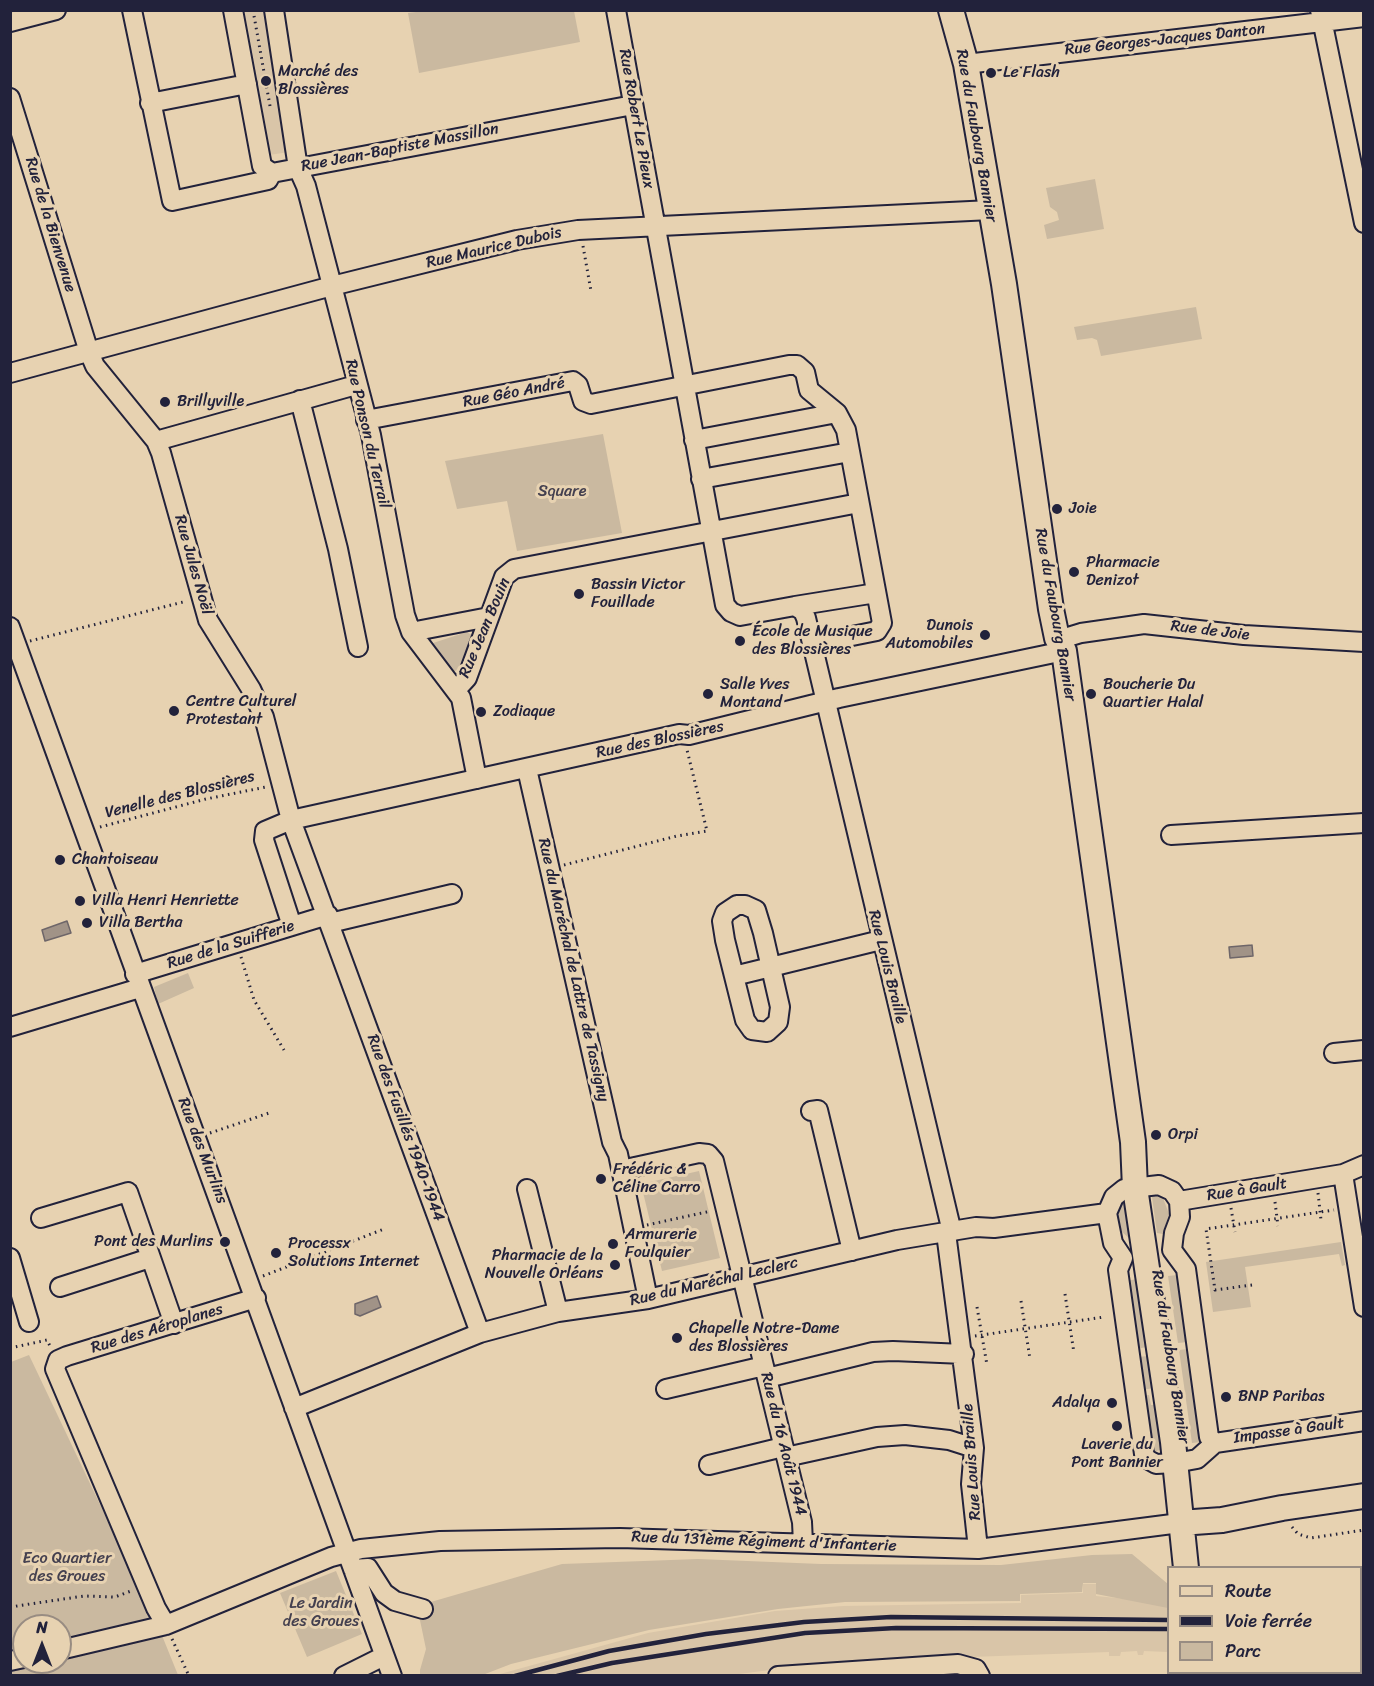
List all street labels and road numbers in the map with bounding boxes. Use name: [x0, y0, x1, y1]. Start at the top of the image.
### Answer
street label: Rue Georges-Jacques Danton: [1064, 20, 1266, 60]
street label: Rue Robert Le Pieux: [614, 48, 658, 190]
street label: Rue du Faubourg Bannier: [951, 48, 1001, 224]
street label: Rue Jean-Baptiste Massillon: [300, 119, 500, 177]
street label: Rue de la Bienvenue: [20, 155, 80, 295]
street label: Rue Maurice Dubois: [424, 223, 564, 273]
street label: Rue Ponson du Terrail: [340, 358, 394, 510]
street label: Rue Géo André: [461, 374, 567, 412]
street label: Rue Jules Noël: [170, 513, 216, 617]
street label: Rue du Faubourg Bannier: [1030, 527, 1080, 703]
street label: Rue Jean Bouin: [455, 575, 515, 681]
street label: Rue de Joie: [1170, 617, 1250, 645]
street label: Rue des Blossières: [595, 717, 725, 763]
street label: Venelle des Blossières: [103, 767, 257, 823]
street label: Rue du Maréchal de Lattre de Tassigny: [533, 836, 613, 1104]
street label: Rue Louis Braille: [864, 908, 910, 1026]
street label: Rue de la Suifferie: [165, 916, 297, 974]
street label: Rue des Fusillés 1940-1944: [362, 1032, 448, 1224]
street label: Rue des Murlins: [173, 1095, 231, 1207]
street label: Rue à Gault: [1206, 1174, 1288, 1206]
street label: Rue du Maréchal Leclerc: [628, 1253, 800, 1311]
street label: Rue du Faubourg Bannier: [1147, 1269, 1193, 1445]
street label: Rue des Aéroplanes: [89, 1300, 225, 1358]
street label: Rue du 16 Août 1944: [756, 1370, 810, 1518]
street label: Rue Louis Braille: [958, 1403, 986, 1521]
street label: Impasse à Gault: [1232, 1414, 1346, 1448]
street label: Rue du 131ème Régiment d'Infanterie: [631, 1528, 897, 1556]

